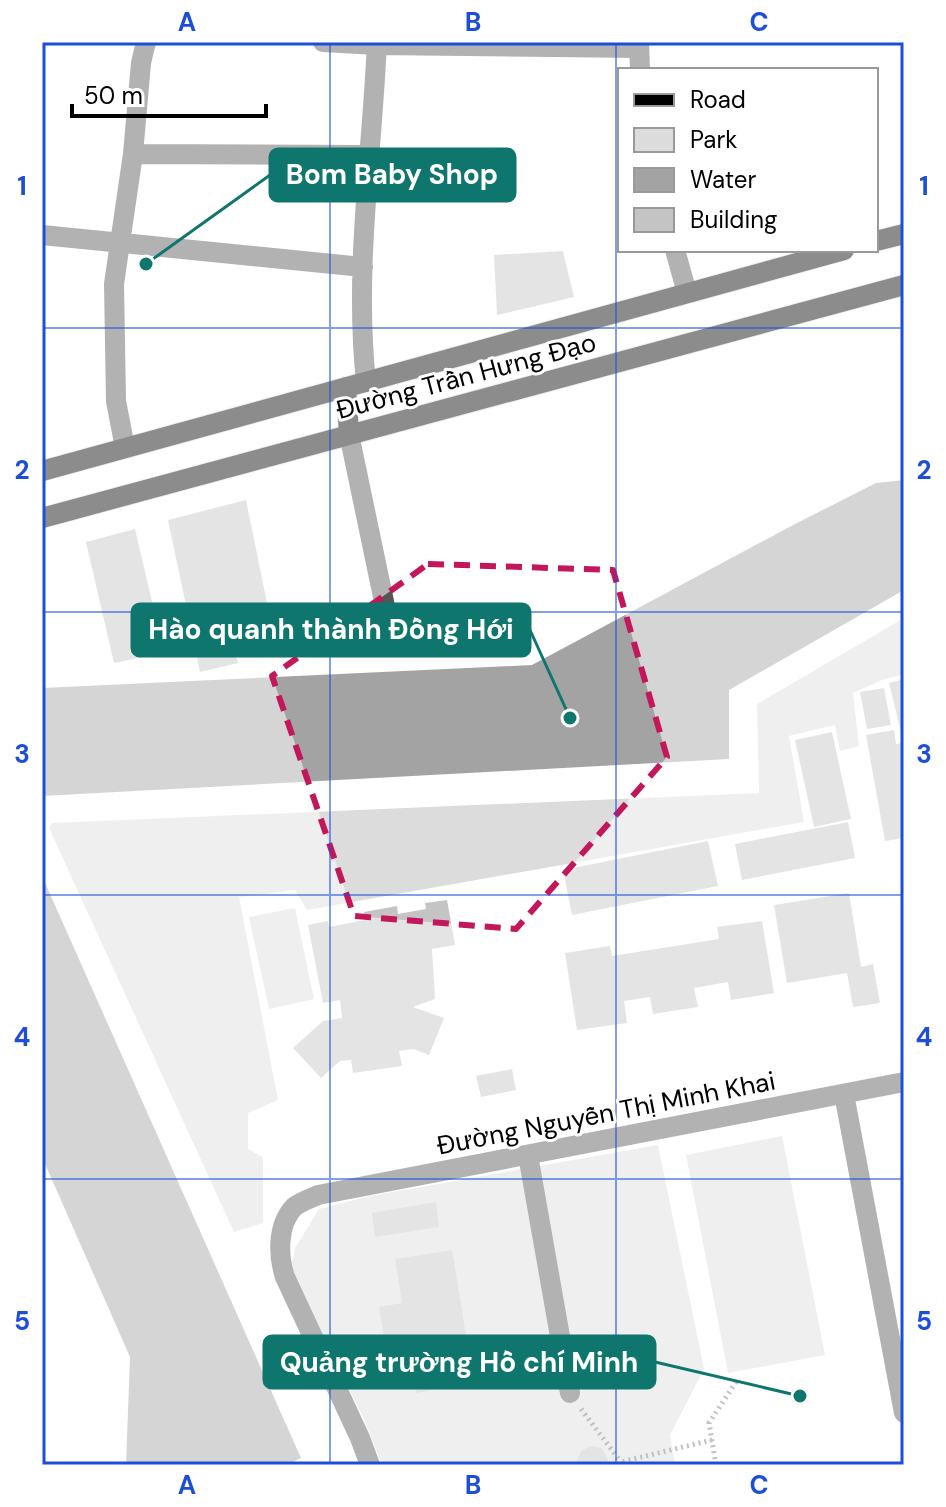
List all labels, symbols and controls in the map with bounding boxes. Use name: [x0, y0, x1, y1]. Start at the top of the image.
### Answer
text: A: [178, 5, 196, 39]
text: B: [465, 5, 481, 39]
text: C: [749, 5, 769, 39]
scale bar: [72, 68, 266, 118]
legend: [618, 68, 878, 252]
text: 50 m: [84, 80, 143, 111]
text: Road: [690, 84, 746, 115]
text: Park: [690, 124, 737, 155]
callout: Bom Baby Shop: [270, 149, 515, 201]
text: Bom Baby Shop: [286, 156, 498, 193]
text: Water: [690, 164, 756, 195]
text: 1: [17, 169, 27, 203]
text: 1: [919, 169, 929, 203]
text: Building: [690, 204, 777, 235]
street label: Đường Trần Hưng Đạo: [332, 325, 600, 427]
text: 2: [14, 453, 30, 487]
text: 2: [916, 453, 932, 487]
callout: Hào quanh thành Đồng Hới: [132, 604, 530, 656]
text: Hào quanh thành Đồng Hới: [148, 611, 514, 648]
text: 3: [14, 737, 30, 771]
text: 3: [916, 737, 932, 771]
text: 4: [14, 1020, 30, 1054]
text: 4: [916, 1020, 932, 1054]
street label: Đường Nguyễn Thị Minh Khai: [434, 1063, 778, 1163]
text: 5: [14, 1304, 30, 1338]
text: 5: [916, 1304, 932, 1338]
callout: Quảng trường Hồ chí Minh: [264, 1336, 655, 1388]
text: Quảng trường Hồ chí Minh: [280, 1344, 638, 1381]
text: A: [178, 1468, 196, 1502]
text: B: [465, 1468, 481, 1502]
text: C: [749, 1468, 769, 1502]

